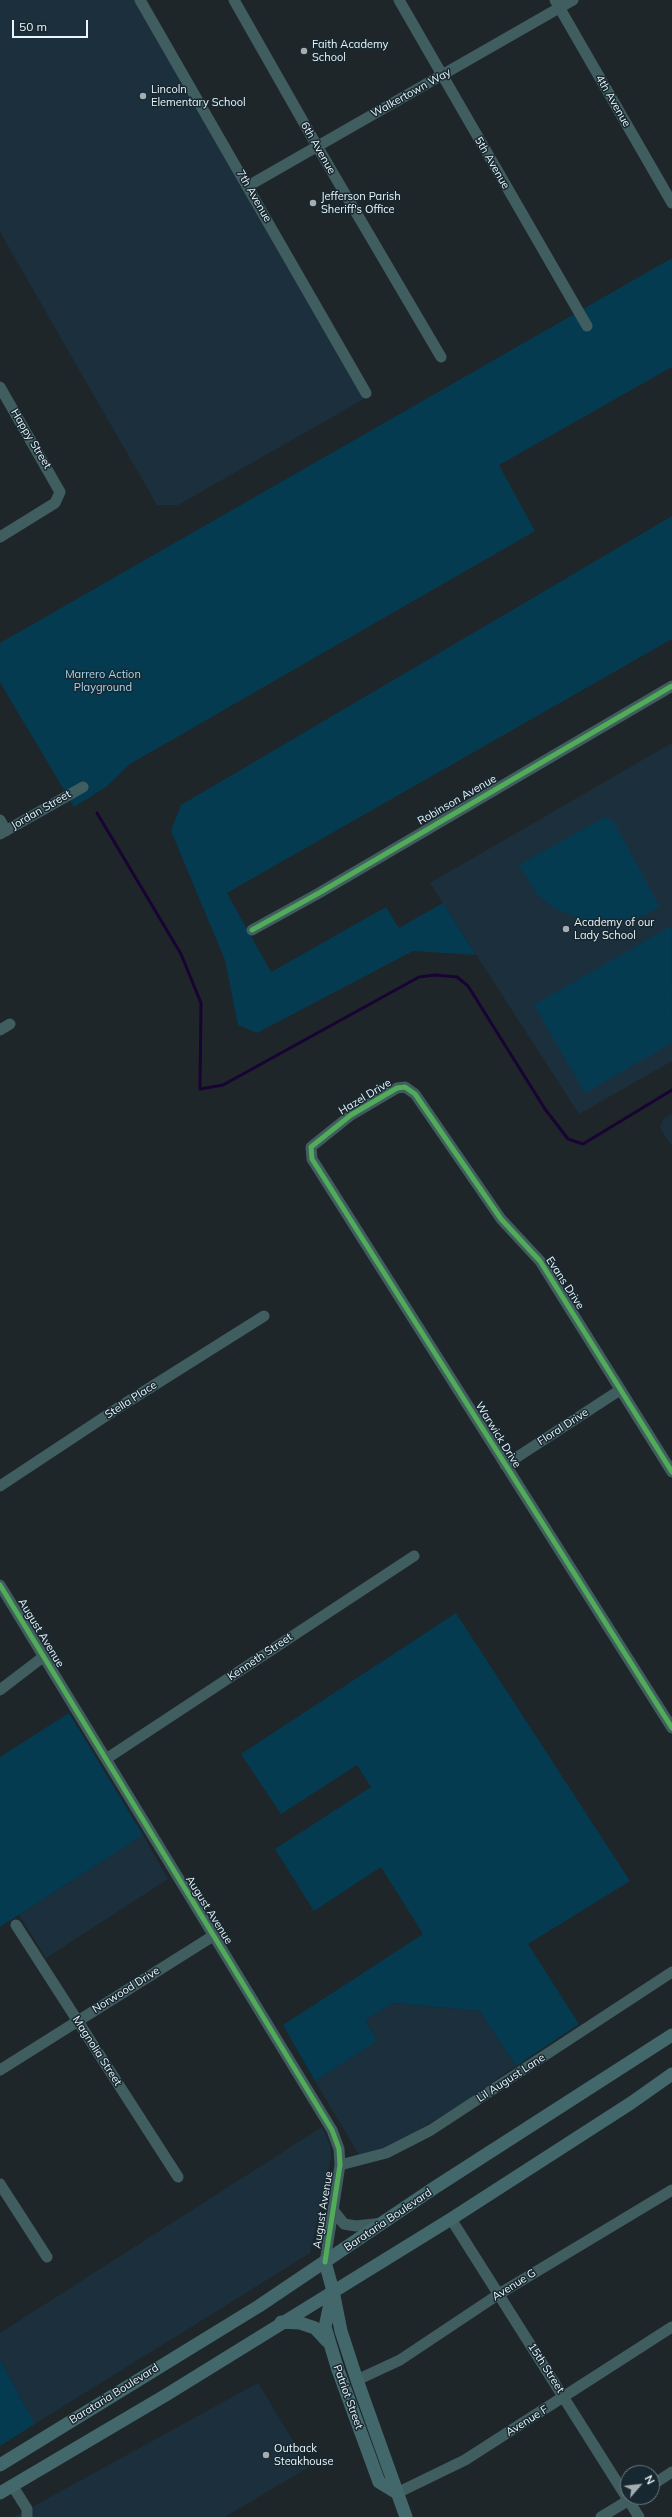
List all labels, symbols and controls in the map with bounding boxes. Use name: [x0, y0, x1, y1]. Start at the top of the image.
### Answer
scale bar: [14, 12, 90, 38]
text: 50 m: [19, 19, 47, 34]
place label: Faith Academy School: [312, 38, 388, 64]
marker: Faith Academy School: [299, 46, 309, 56]
street label: Walkertown Way: [369, 66, 453, 120]
street label: 4th Avenue: [593, 73, 633, 129]
place label: Lincoln Elementary School: [151, 83, 246, 109]
marker: Lincoln Elementary School: [138, 91, 148, 101]
street label: 6th Avenue: [298, 120, 338, 176]
street label: 5th Avenue: [472, 135, 512, 191]
street label: 7th Avenue: [234, 168, 274, 224]
place label: Jefferson Parish Sheriff's Office: [321, 190, 401, 216]
marker: Jefferson Parish Sheriff's Office: [308, 198, 318, 208]
street label: Happy Street: [8, 407, 54, 471]
park label: Marrero Action Playground: [65, 668, 141, 694]
street label: Robinson Avenue: [415, 772, 499, 828]
street label: Jordan Street: [9, 788, 73, 832]
place label: Academy of our Lady School: [574, 916, 654, 942]
marker: Academy of our Lady School: [561, 924, 571, 934]
street label: Hazel Drive: [336, 1076, 394, 1118]
street label: Evans Drive: [543, 1254, 587, 1312]
street label: Stella Place: [103, 1378, 159, 1422]
street label: Warwick Drive: [472, 1400, 524, 1470]
street label: Floral Drive: [535, 1406, 591, 1448]
street label: August Avenue: [15, 1596, 67, 1670]
street label: Kenneth Street: [225, 1630, 295, 1684]
street label: August Avenue: [183, 1873, 235, 1947]
street label: Norwood Drive: [90, 1964, 162, 2016]
street label: Magnolia Street: [70, 2014, 124, 2088]
street label: Lil August Lane: [474, 2051, 548, 2105]
street label: August Avenue: [310, 2171, 336, 2249]
street label: Barataria Boulevard: [342, 2186, 434, 2254]
street label: Avenue G: [490, 2266, 538, 2304]
street label: 15th Street: [525, 2341, 567, 2395]
street label: Barataria Boulevard: [67, 2361, 161, 2427]
street label: Patriot Street: [330, 2363, 366, 2431]
street label: Avenue F: [503, 2403, 551, 2439]
place label: Outback Steakhouse: [274, 2442, 333, 2468]
marker: Outback Steakhouse: [261, 2450, 271, 2460]
north arrow: [620, 2465, 660, 2505]
text: N: [642, 2473, 658, 2487]

